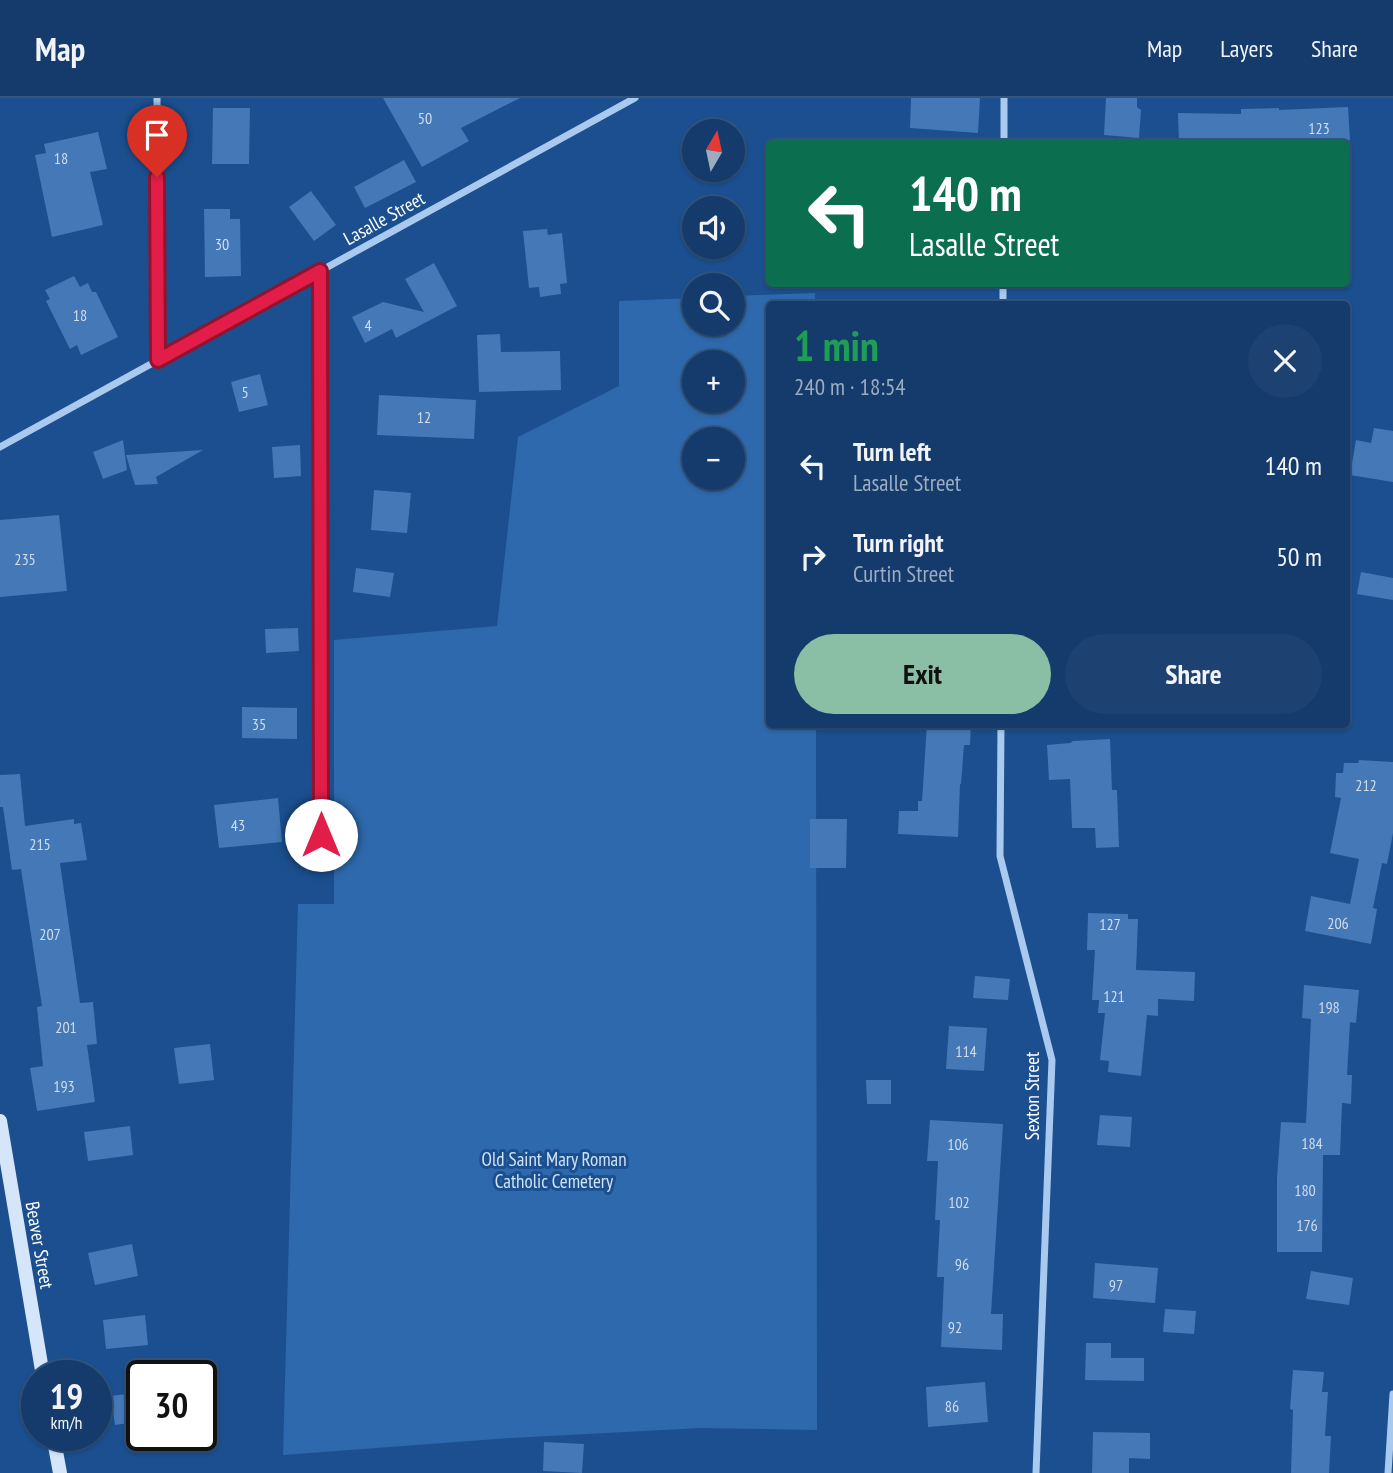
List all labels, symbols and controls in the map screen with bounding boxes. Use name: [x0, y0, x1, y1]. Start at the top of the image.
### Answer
text: Map: [35, 27, 85, 70]
text: Map: [1147, 33, 1182, 64]
text: Layers: [1220, 33, 1273, 64]
text: Share: [1311, 33, 1358, 64]
pin: [127, 105, 187, 177]
house number: 50: [418, 108, 432, 128]
icon: arrive: [138, 116, 176, 154]
house number: 123: [1308, 118, 1330, 138]
north arrow: [682, 119, 746, 182]
map controls: [682, 119, 745, 490]
house number: 18: [54, 148, 68, 168]
text: 140 m: [909, 161, 1022, 225]
icon: left: [794, 168, 885, 259]
street label: Lasalle Street: [339, 185, 430, 250]
button: sound: [682, 196, 745, 259]
text: Lasalle Street: [909, 223, 1059, 265]
house number: 30: [215, 234, 229, 254]
button: search: [682, 273, 745, 336]
house number: 18: [73, 305, 87, 325]
house number: 4: [364, 315, 372, 335]
text: 1 min: [794, 318, 879, 373]
button: close: [1248, 324, 1322, 398]
button: +: [682, 350, 745, 413]
text: 240 m · 18:54: [794, 372, 906, 401]
house number: 5: [241, 382, 249, 402]
house number: 12: [417, 407, 431, 427]
button: −: [682, 427, 745, 490]
text: Turn left: [853, 435, 931, 468]
icon: left: [794, 447, 832, 485]
text: 140 m: [1264, 449, 1322, 482]
text: Lasalle Street: [853, 468, 961, 497]
text: Turn right: [853, 526, 944, 559]
icon: right: [794, 538, 832, 576]
text: 50 m: [1276, 540, 1322, 573]
house number: 235: [14, 549, 36, 569]
text: Curtin Street: [853, 559, 954, 588]
button: Exit: [794, 634, 1051, 714]
button: Share: [1065, 634, 1322, 714]
house number: 35: [252, 714, 266, 734]
house number: 212: [1355, 775, 1377, 795]
position arrow: [284, 798, 358, 872]
house number: 43: [231, 815, 245, 835]
house number: 215: [29, 834, 51, 854]
house number: 206: [1327, 913, 1349, 933]
house number: 127: [1099, 914, 1121, 934]
house number: 207: [39, 924, 61, 944]
house number: 121: [1103, 986, 1125, 1006]
house number: 198: [1318, 997, 1340, 1017]
house number: 201: [55, 1017, 77, 1037]
house number: 114: [955, 1041, 977, 1061]
street label: Sexton Street: [1020, 1051, 1044, 1140]
house number: 193: [53, 1076, 75, 1096]
house number: 184: [1301, 1133, 1323, 1153]
house number: 106: [947, 1134, 969, 1154]
park label: Old Saint Mary Roman Catholic Cemetery: [482, 1147, 627, 1193]
house number: 180: [1294, 1180, 1316, 1200]
house number: 102: [948, 1192, 970, 1212]
street label: Beaver Street: [21, 1199, 60, 1291]
house number: 176: [1296, 1215, 1318, 1235]
house number: 96: [955, 1254, 969, 1274]
house number: 97: [1109, 1275, 1123, 1295]
house number: 92: [948, 1317, 962, 1337]
speed limit sign: 30: [126, 1360, 217, 1451]
text: 19: [50, 1373, 83, 1419]
house number: 86: [945, 1396, 959, 1416]
text: km/h: [51, 1411, 82, 1434]

